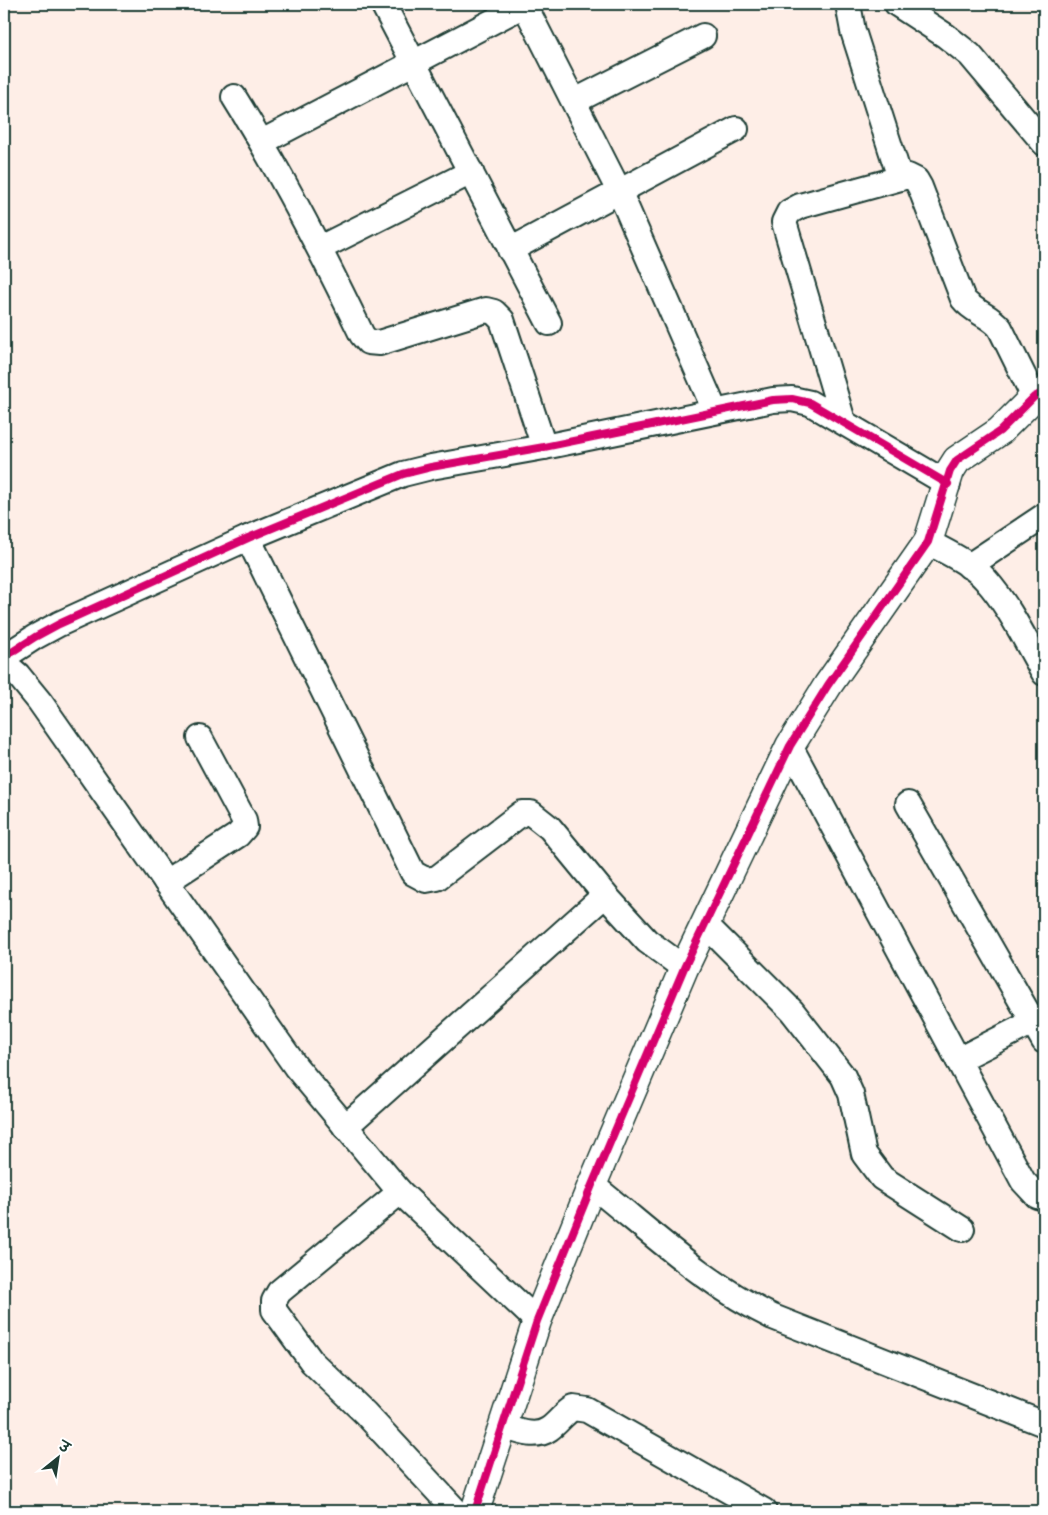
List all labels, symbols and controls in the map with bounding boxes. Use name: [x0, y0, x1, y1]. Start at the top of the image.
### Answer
north arrow: [32, 1432, 82, 1482]
text: उ: [53, 1436, 74, 1460]

